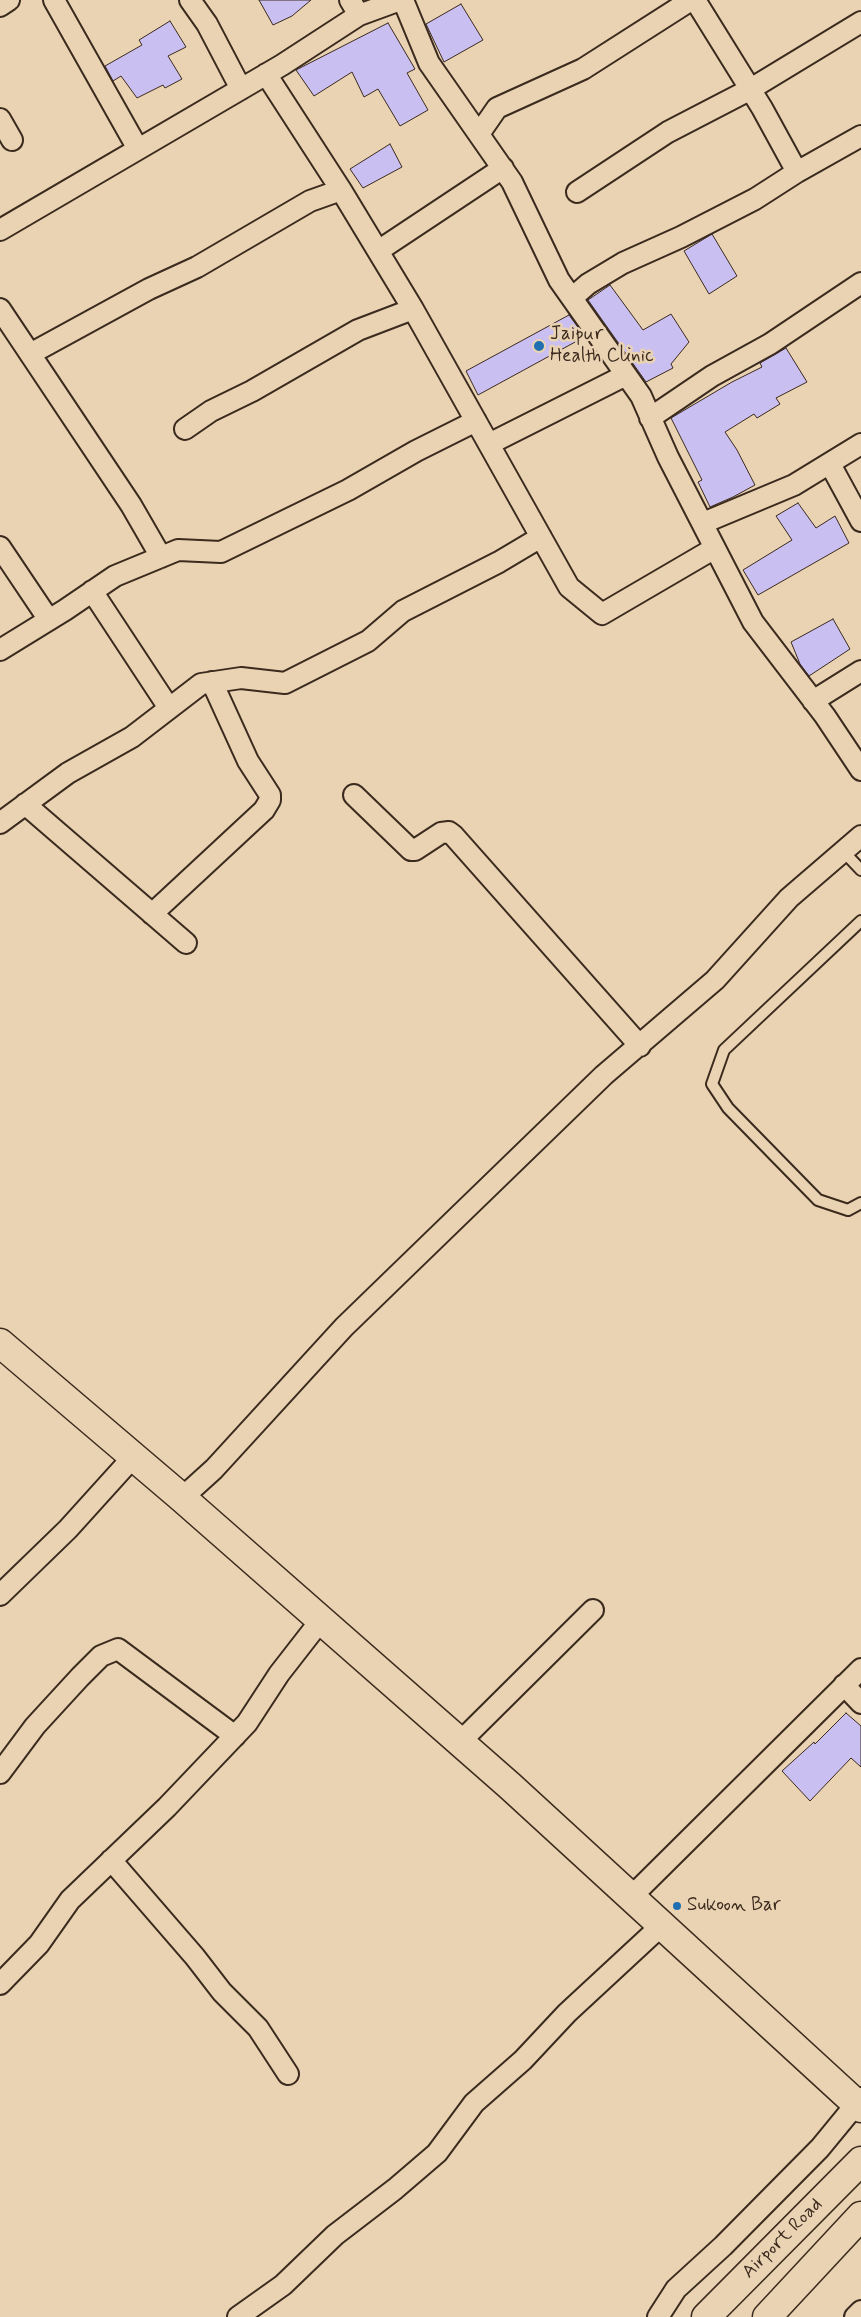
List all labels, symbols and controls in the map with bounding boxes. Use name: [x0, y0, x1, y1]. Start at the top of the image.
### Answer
place label: Jaipur Health Clinic: [550, 324, 654, 368]
marker: Jaipur Health Clinic: [532, 339, 546, 353]
place label: Sukoon Bar: [687, 1895, 781, 1917]
marker: Sukoon Bar: [671, 1900, 683, 1912]
street label: Airport Road: [738, 2194, 828, 2284]

